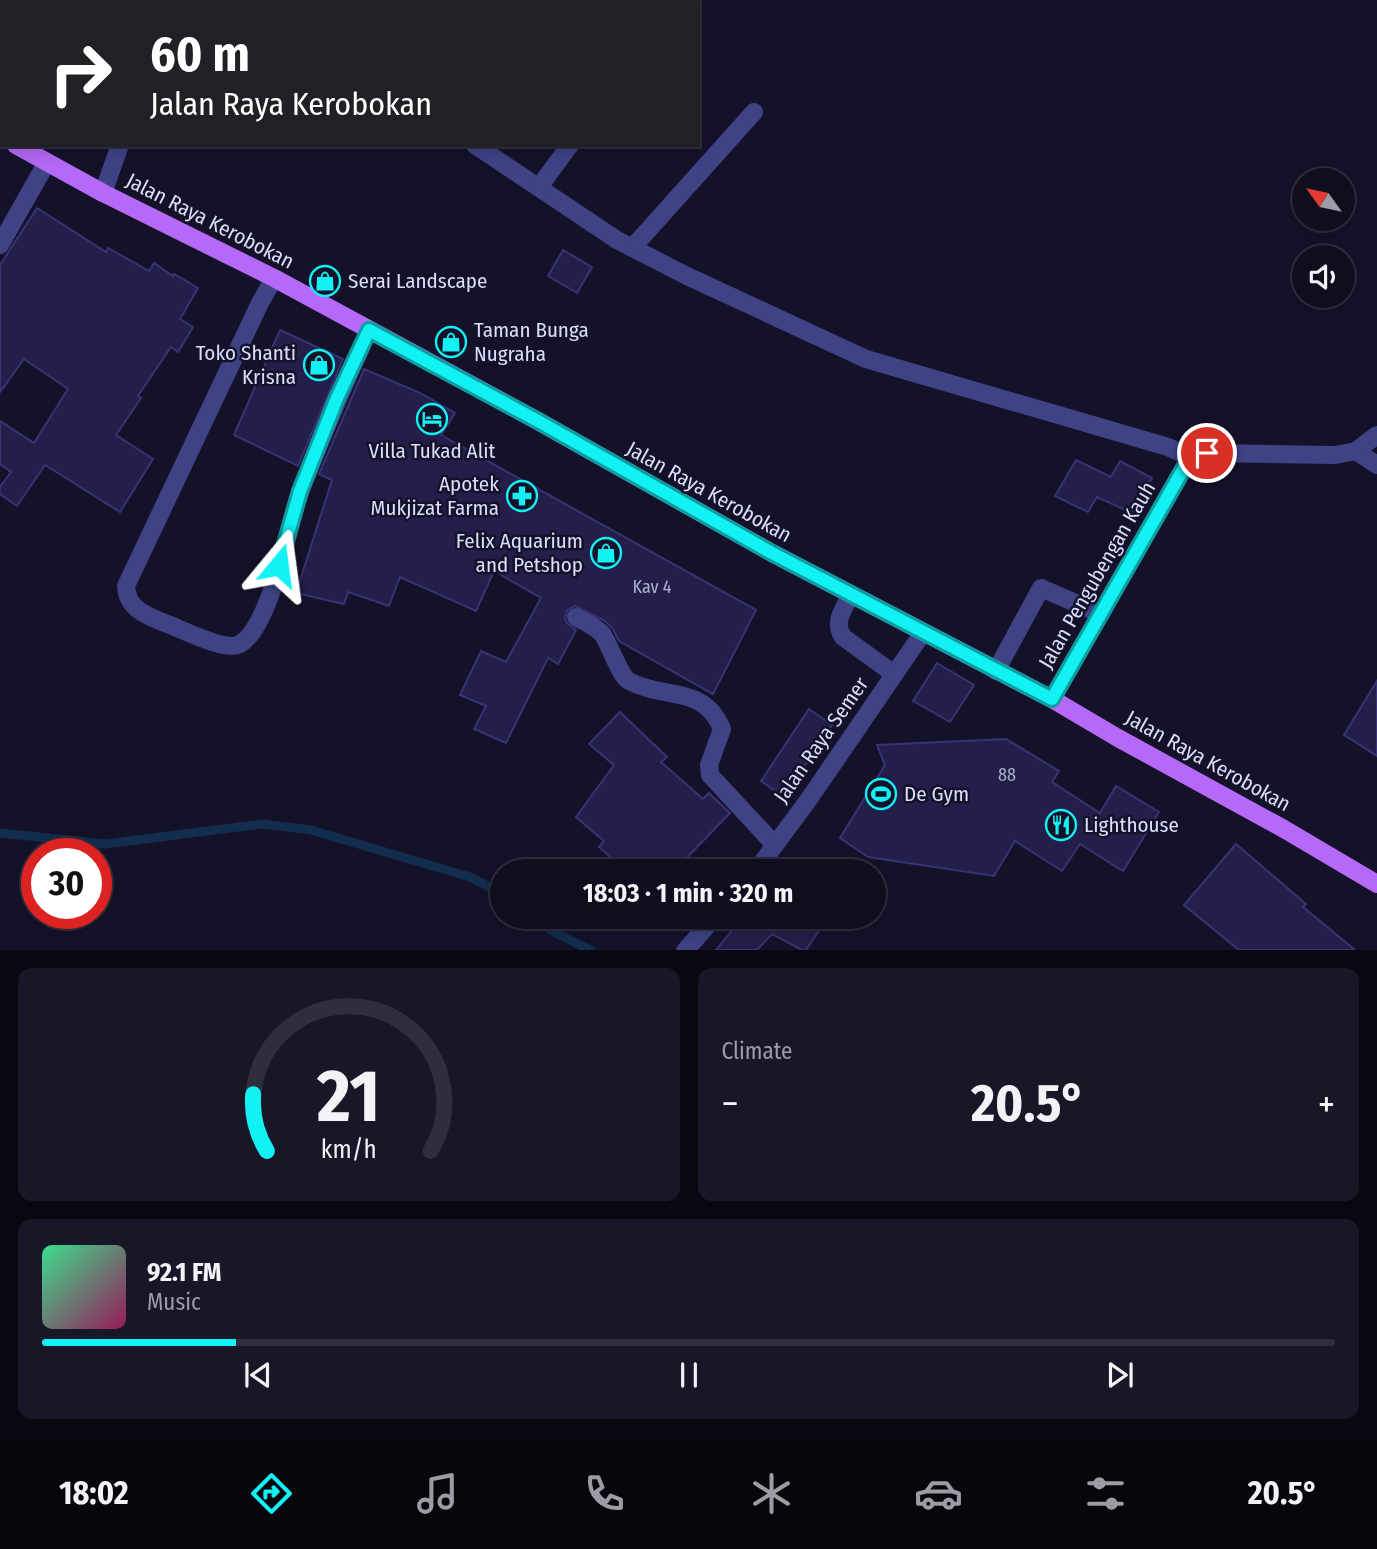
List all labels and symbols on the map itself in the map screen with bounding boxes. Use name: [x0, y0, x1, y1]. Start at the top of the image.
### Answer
street label: Jalan Raya Kerobokan: [122, 167, 298, 275]
north arrow: [1292, 168, 1354, 231]
shop icon: Serai Landscape: [308, 264, 342, 298]
place label: Serai Landscape: [348, 268, 487, 294]
place label: Taman Bunga Nugraha: [474, 317, 589, 367]
shop icon: Taman Bunga Nugraha: [434, 325, 468, 359]
place label: Toko Shanti Krisna: [196, 340, 296, 390]
shop icon: Toko Shanti Krisna: [302, 348, 336, 382]
hotel icon: Villa Tukad Alit: [415, 402, 449, 436]
pin: [1177, 423, 1237, 483]
street label: Jalan Raya Kerobokan: [622, 436, 796, 548]
place label: Villa Tukad Alit: [369, 438, 496, 464]
place label: Apotek Mukjizat Farma: [371, 471, 499, 521]
street label: Jalan Pengubengan Kauh: [1033, 477, 1161, 673]
pharmacy icon: Apotek Mukjizat Farma: [505, 479, 539, 513]
position arrow: [242, 528, 316, 602]
place label: Felix Aquarium and Petshop: [456, 528, 583, 578]
shop icon: Felix Aquarium and Petshop: [589, 536, 623, 570]
house number: Kav 4: [633, 576, 672, 598]
street label: Jalan Raya Semer: [768, 672, 874, 808]
street label: Jalan Raya Kerobokan: [1121, 705, 1295, 817]
house number: 88: [998, 764, 1016, 786]
sports icon: De Gym: [864, 777, 898, 811]
place label: De Gym: [904, 781, 969, 807]
restaurant icon: Lighthouse: [1044, 808, 1078, 842]
place label: Lighthouse: [1084, 812, 1179, 838]
speed limit sign: 30: [21, 838, 112, 929]

